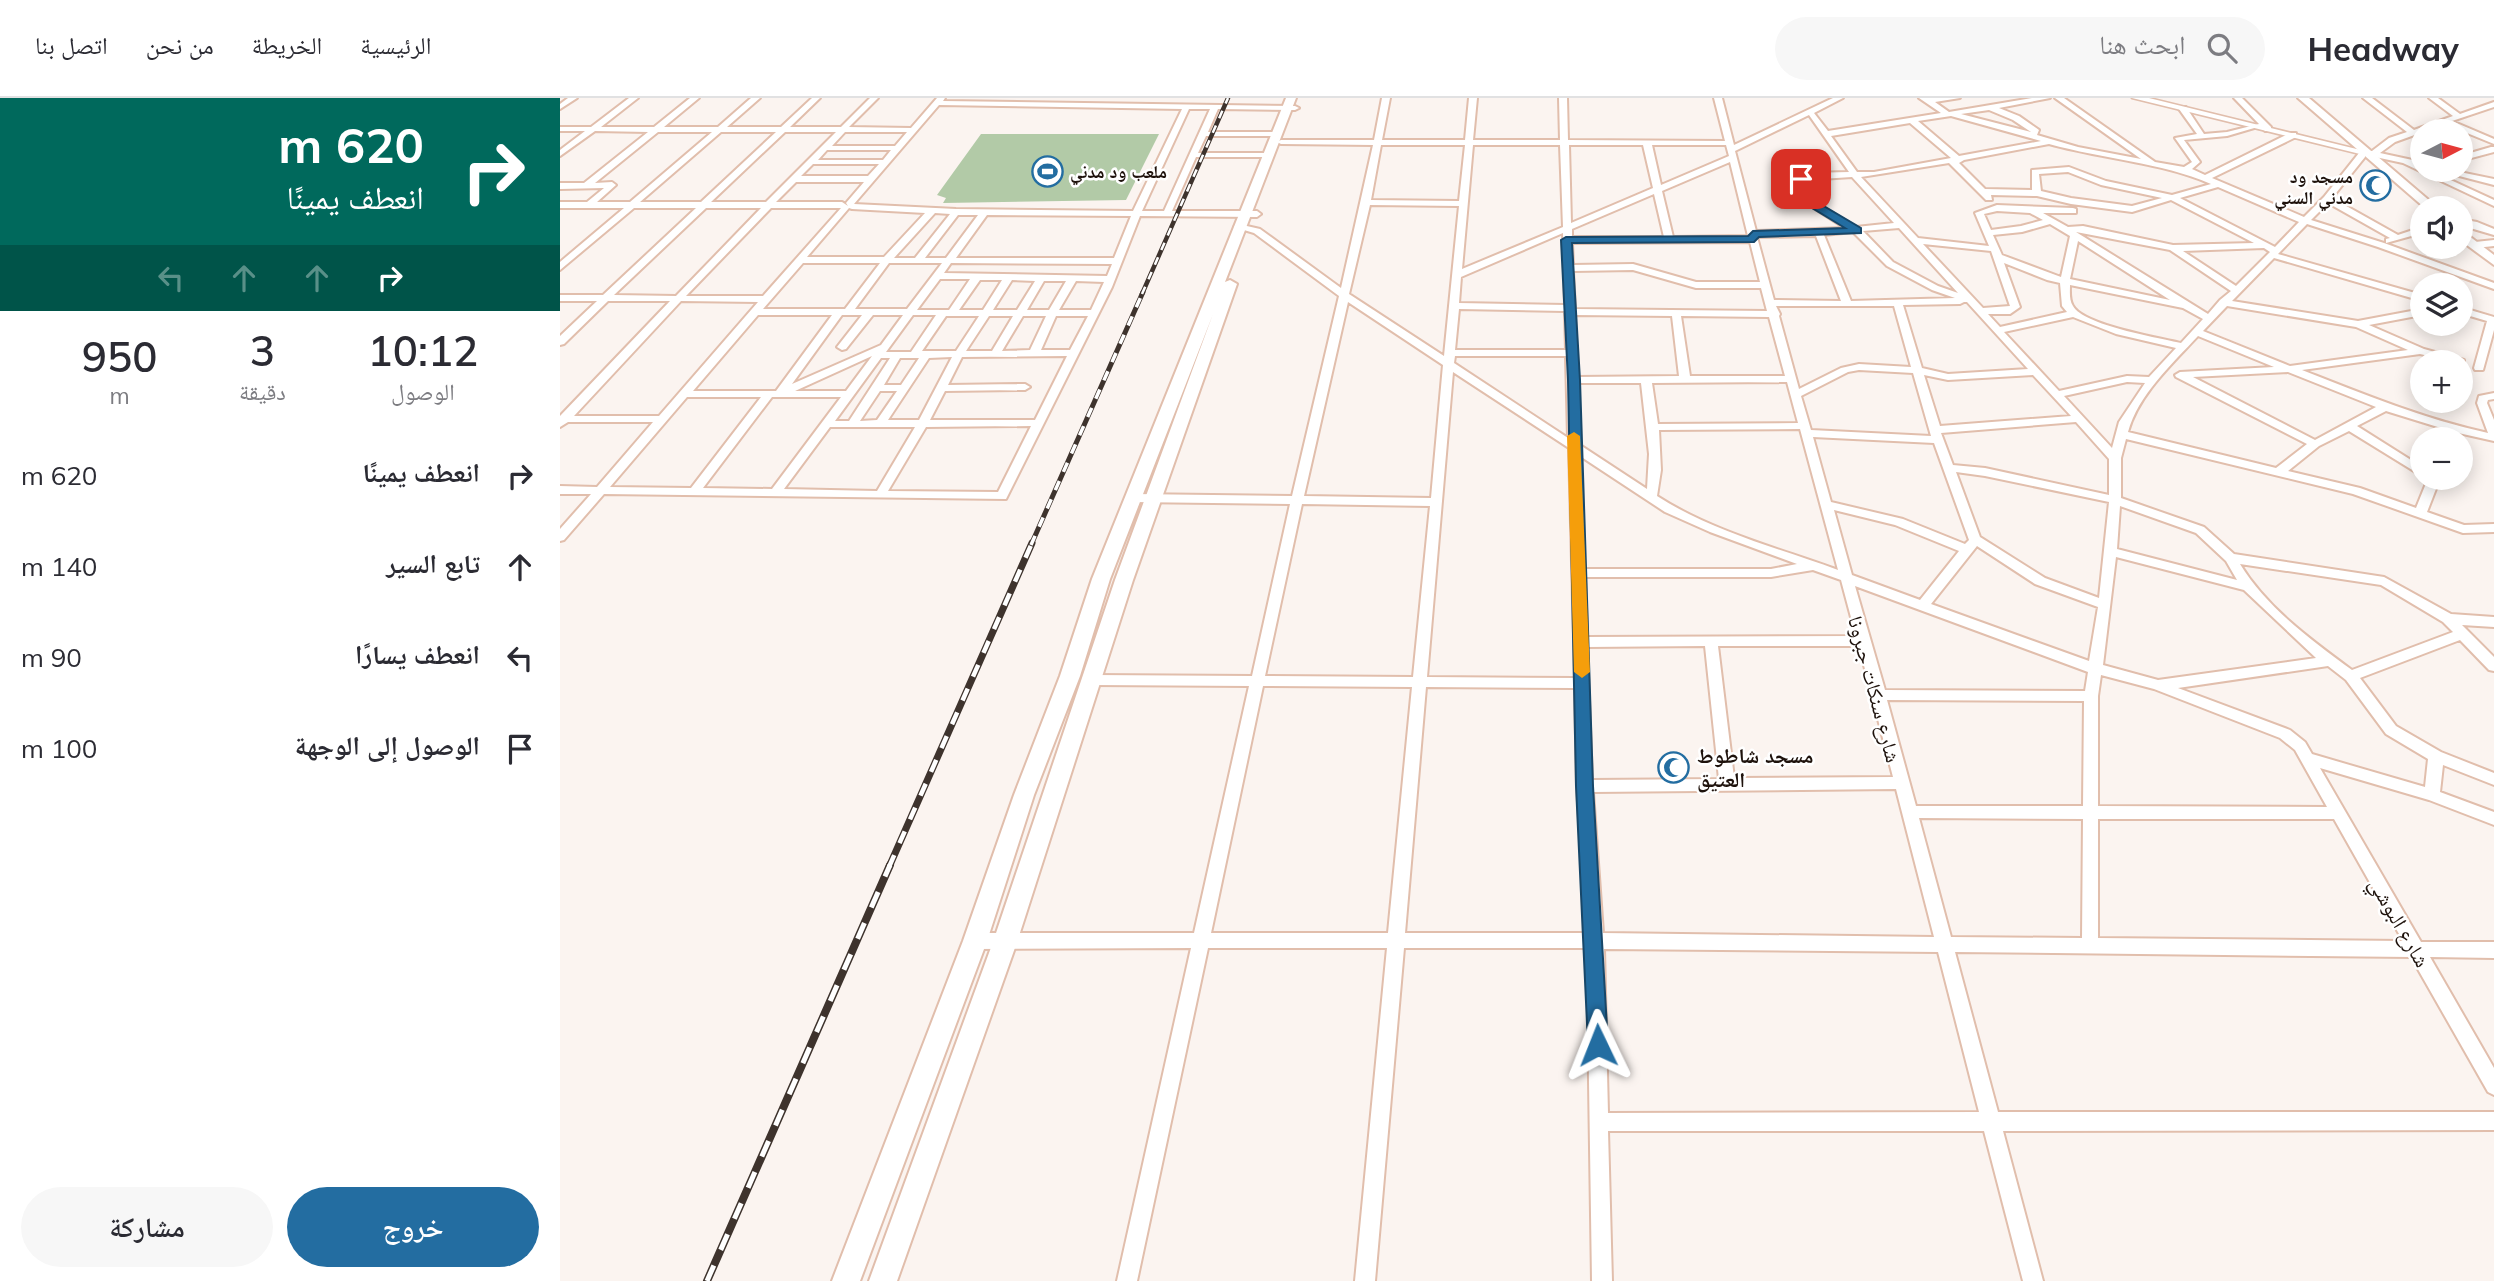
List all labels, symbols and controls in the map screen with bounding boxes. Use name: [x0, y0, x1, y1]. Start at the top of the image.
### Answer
search box: [1775, 17, 2265, 80]
text: ابحث هنا: [2099, 28, 2185, 61]
text: Headway: [2307, 28, 2459, 69]
icon: search: [2203, 29, 2241, 67]
text: اتصل بنا: [35, 30, 108, 60]
text: من نحن: [146, 30, 214, 60]
text: الخريطة: [252, 30, 322, 60]
text: الرئيسية: [360, 30, 431, 60]
text: 620 m: [278, 114, 424, 175]
north arrow: [2410, 119, 2473, 182]
map controls: [2410, 119, 2473, 490]
icon: right: [448, 126, 539, 217]
pin: [1771, 149, 1831, 209]
sports icon: ملعب ود مدني: [1030, 154, 1064, 188]
place label: ملعب ود مدني: [1070, 160, 1167, 186]
icon: arrive: [1782, 160, 1820, 198]
place label: مسجد ود مدني السني: [2274, 165, 2353, 212]
mosque icon: مسجد ود مدني السني: [2359, 169, 2393, 203]
text: انعطف يمينًا: [287, 177, 424, 217]
button: sound: [2410, 196, 2473, 259]
icon: left: [152, 259, 190, 297]
icon: ahead: [225, 259, 263, 297]
icon: ahead: [298, 259, 336, 297]
icon: right: [371, 259, 409, 297]
button: layers: [2410, 273, 2473, 336]
text: 3: [250, 324, 275, 377]
text: 10:12: [368, 324, 478, 377]
text: 950: [82, 330, 157, 383]
button: +: [2410, 350, 2473, 413]
text: دقيقة: [239, 377, 286, 406]
text: الوصول: [391, 377, 455, 406]
text: m: [109, 381, 130, 410]
button: −: [2410, 427, 2473, 490]
text: انعطف يمينًا: [363, 456, 480, 489]
icon: right: [501, 457, 539, 495]
text: 620 m: [21, 459, 97, 492]
text: تابع السير: [386, 547, 480, 580]
icon: ahead: [501, 548, 539, 586]
text: 140 m: [21, 550, 97, 583]
street label: شارع سنكات جبرونا: [1842, 613, 1907, 765]
text: انعطف يسارًا: [355, 638, 480, 671]
icon: left: [501, 639, 539, 677]
text: 90 m: [21, 641, 82, 674]
text: الوصول إلى الوجهة: [295, 729, 480, 762]
icon: arrive: [501, 730, 539, 768]
text: 100 m: [21, 732, 97, 765]
place label: مسجد شاطوط العتيق: [1697, 742, 1814, 793]
mosque icon: مسجد شاطوط العتيق: [1657, 750, 1691, 784]
street label: شارع البوشي: [2360, 873, 2436, 974]
position arrow: [1561, 1008, 1635, 1082]
button: مشاركة: [21, 1187, 273, 1267]
button: خروج: [287, 1187, 539, 1267]

